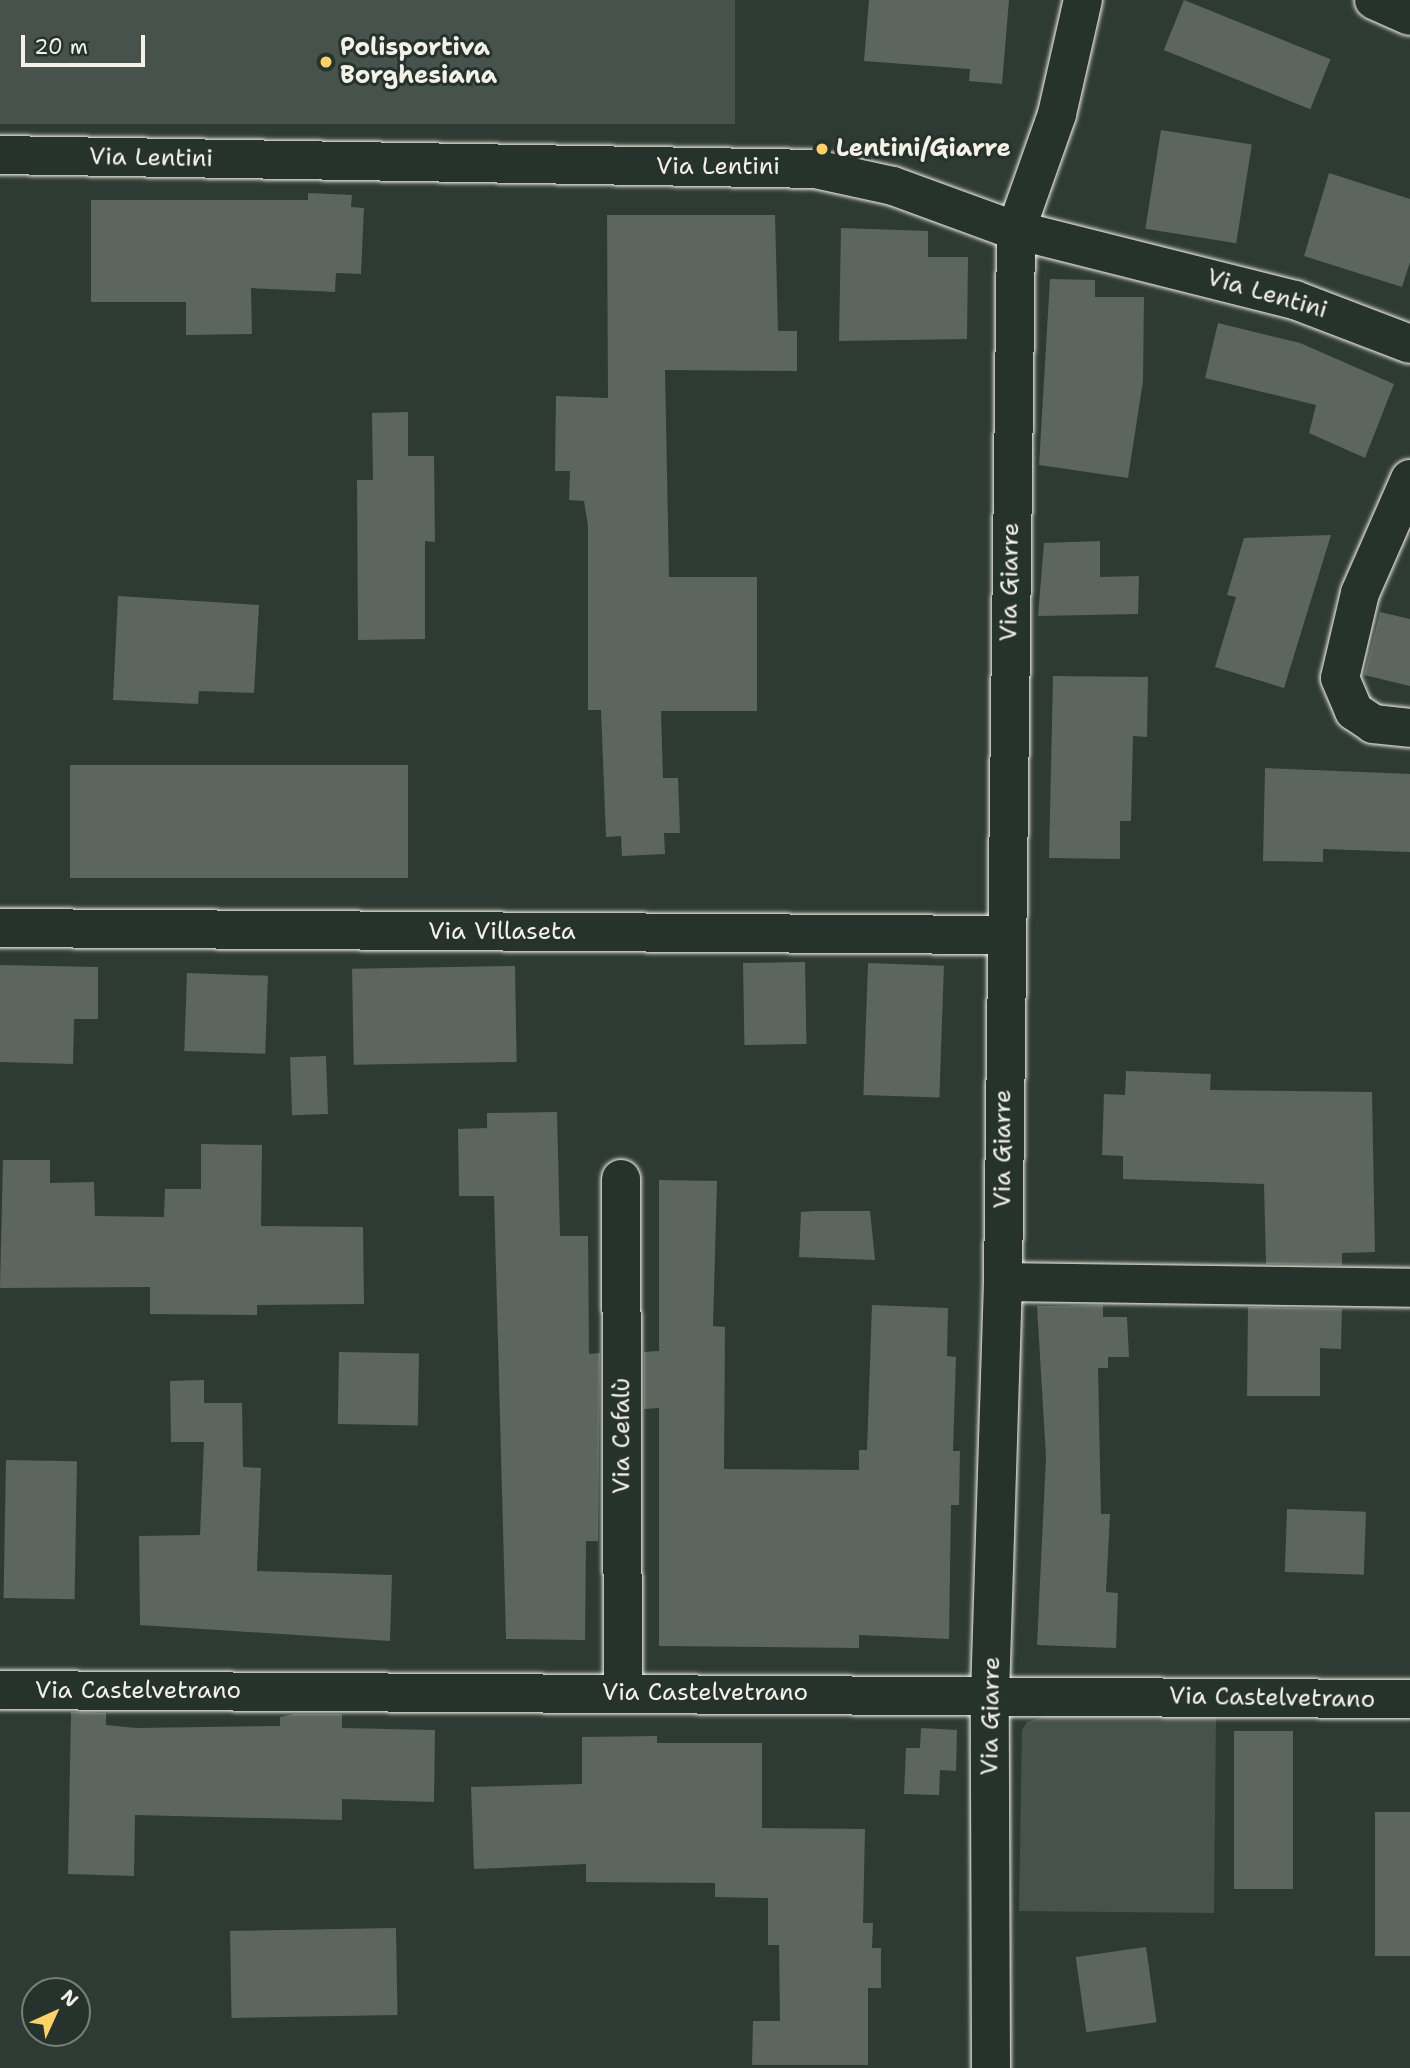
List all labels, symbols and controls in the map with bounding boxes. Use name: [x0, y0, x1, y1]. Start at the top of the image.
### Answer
scale bar: [24, 21, 149, 65]
text: 20 m: [34, 33, 88, 61]
place label: Polisportiva Borghesiana: [340, 34, 497, 90]
marker: Polisportiva Borghesiana: [318, 54, 334, 70]
place label: Lentini/Giarre: [836, 135, 1011, 163]
marker: Lentini/Giarre: [814, 141, 830, 157]
street label: Via Lentini: [89, 143, 213, 173]
street label: Via Lentini: [656, 153, 780, 181]
street label: Via Lentini: [1203, 263, 1331, 325]
street label: Via Giarre: [995, 522, 1025, 642]
street label: Via Villaseta: [428, 918, 576, 946]
street label: Via Giarre: [989, 1089, 1017, 1209]
street label: Via Cefalù: [608, 1378, 636, 1494]
street label: Via Giarre: [976, 1656, 1006, 1776]
street label: Via Castelvetrano: [35, 1677, 241, 1705]
street label: Via Castelvetrano: [602, 1679, 808, 1707]
street label: Via Castelvetrano: [1169, 1682, 1375, 1714]
north arrow: [21, 1977, 91, 2047]
text: N: [56, 1984, 84, 2012]

